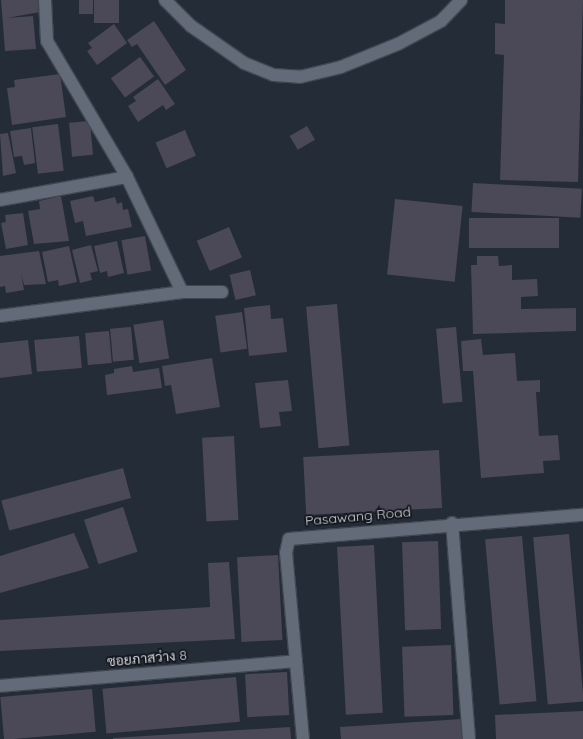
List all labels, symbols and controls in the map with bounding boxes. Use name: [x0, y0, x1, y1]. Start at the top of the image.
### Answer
street label: Pasawang Road: [304, 503, 412, 529]
street label: ซอยภาสว่าง 8: [106, 646, 188, 670]

